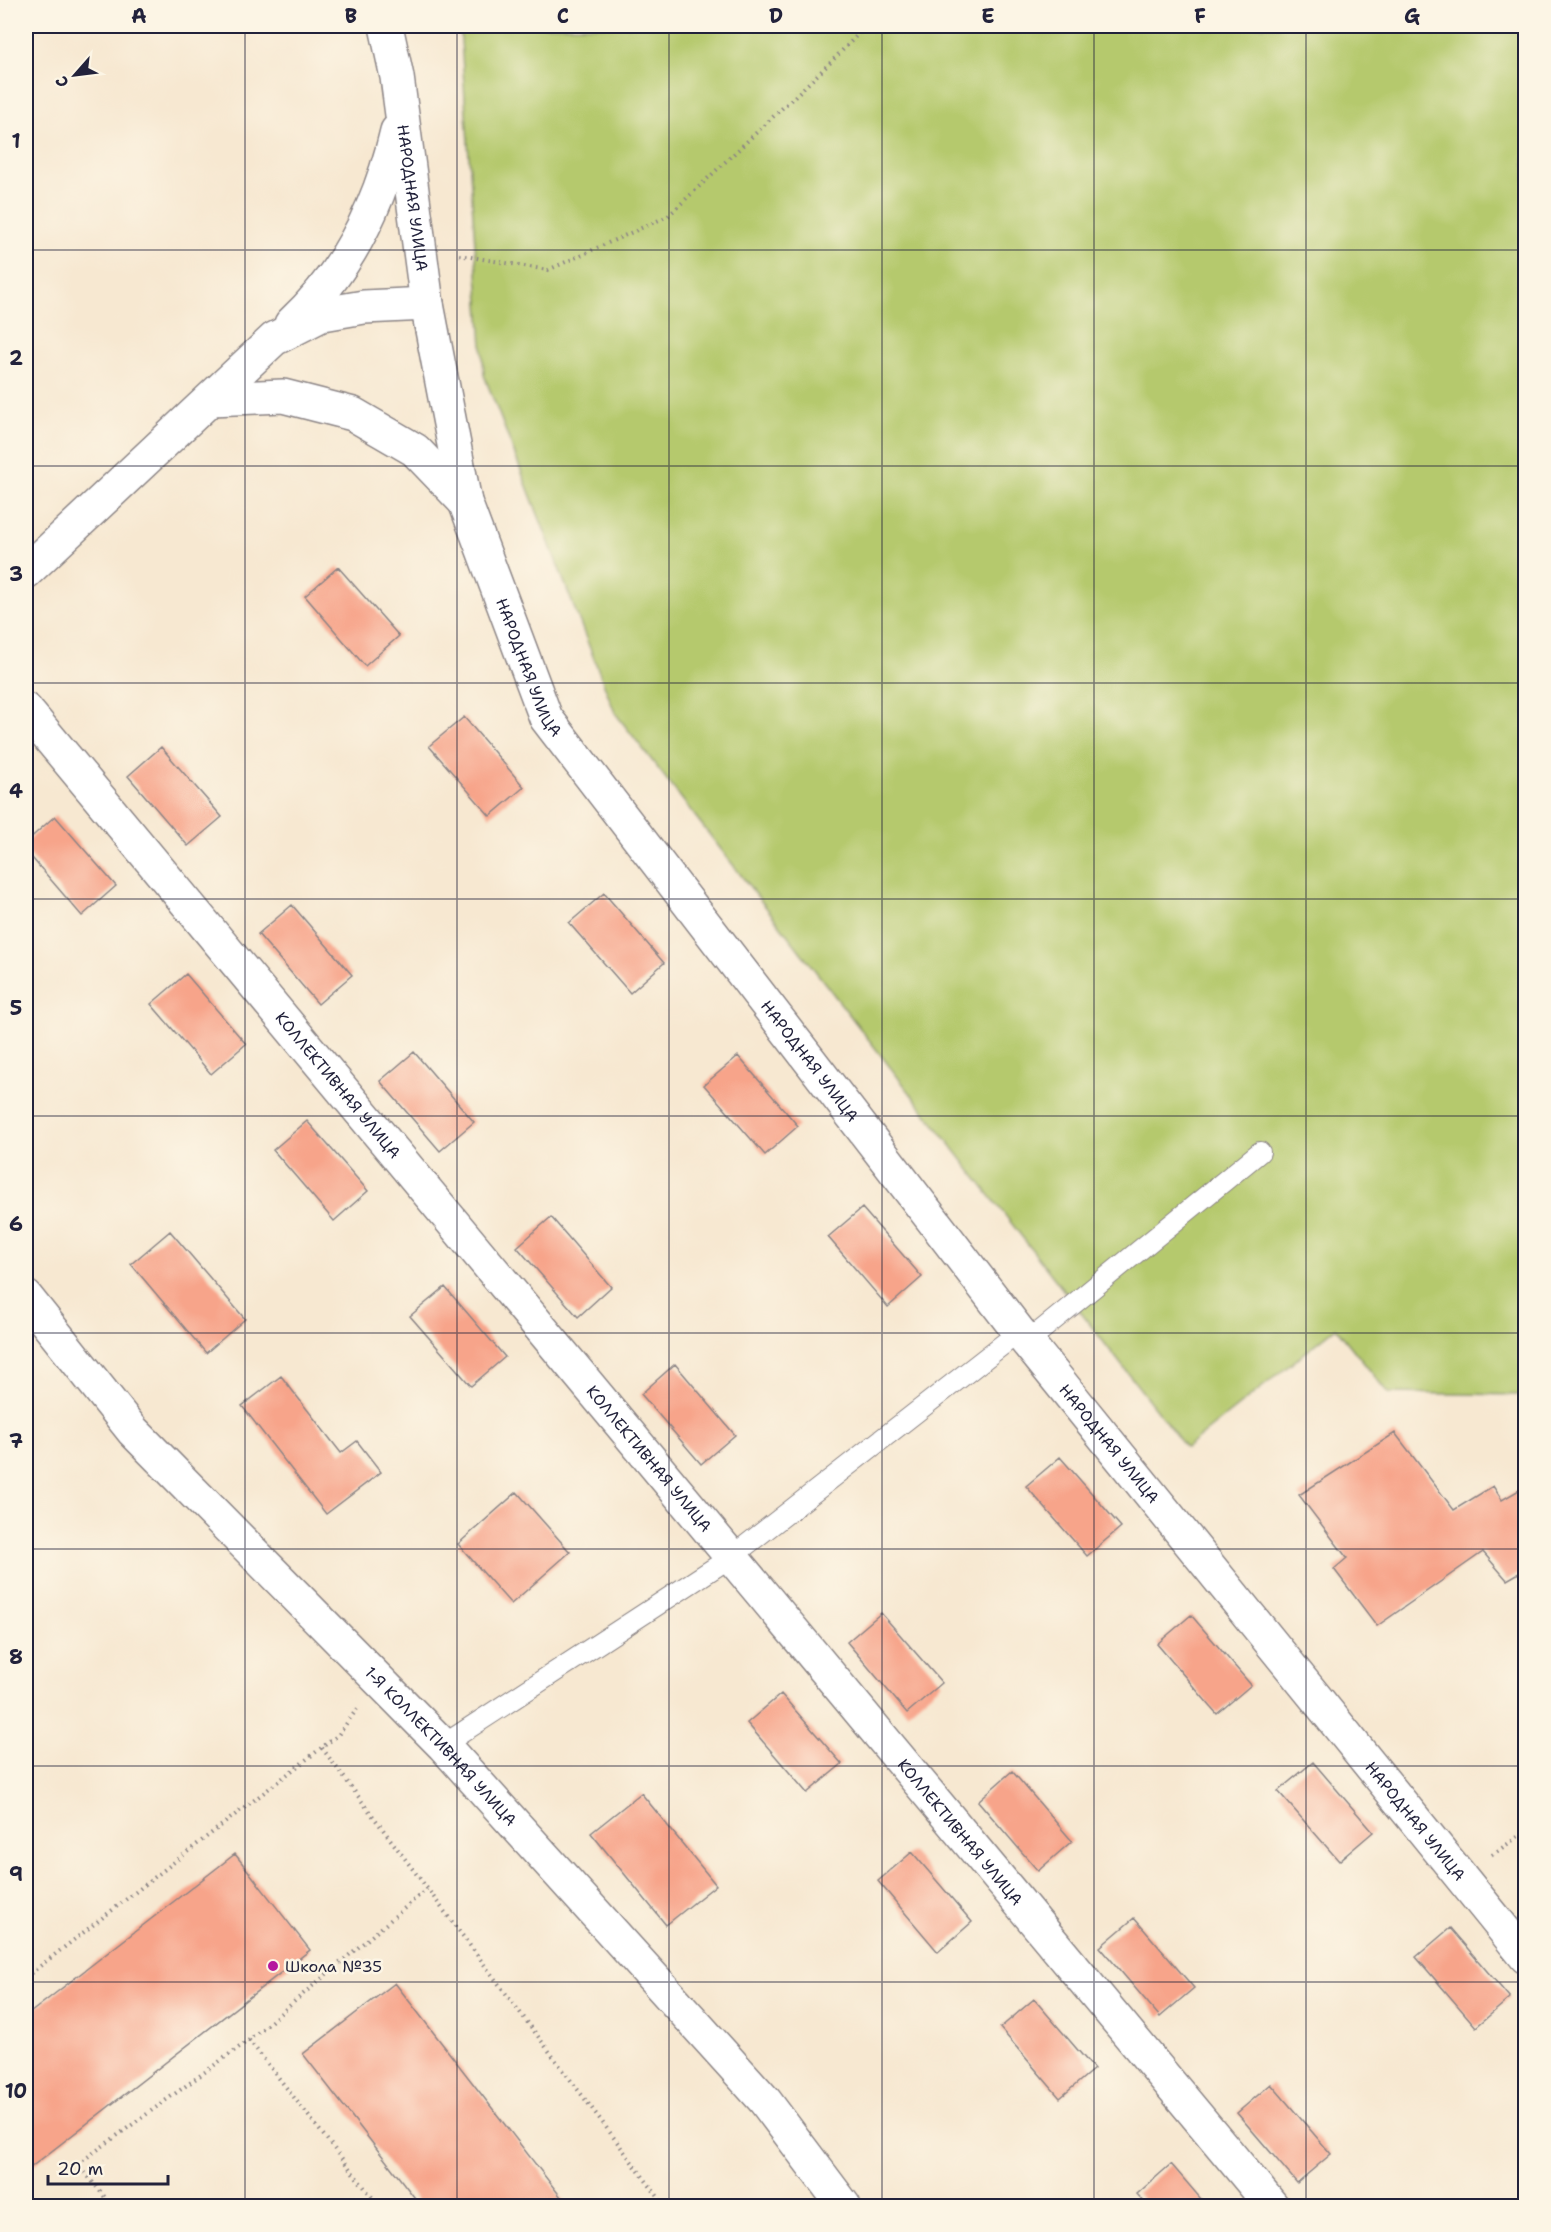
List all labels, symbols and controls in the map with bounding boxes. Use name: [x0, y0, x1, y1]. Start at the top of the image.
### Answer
text: A: [131, 3, 147, 29]
text: B: [345, 3, 357, 29]
text: C: [557, 3, 569, 29]
text: D: [769, 3, 783, 29]
text: E: [981, 3, 995, 29]
text: F: [1194, 3, 1206, 29]
text: G: [1404, 3, 1420, 29]
north arrow: [45, 45, 105, 105]
text: С: [51, 72, 74, 91]
street label: НАРОДНАЯ УЛИЦА: [393, 123, 433, 272]
text: 1: [11, 128, 21, 154]
text: 2: [9, 345, 23, 371]
text: 3: [9, 561, 23, 587]
street label: НАРОДНАЯ УЛИЦА: [491, 595, 567, 741]
text: 4: [9, 778, 23, 804]
text: 5: [10, 995, 22, 1021]
street label: НАРОДНАЯ УЛИЦА: [757, 996, 863, 1126]
street label: КОЛЛЕКТИВНАЯ УЛИЦА: [271, 1007, 406, 1163]
text: 6: [9, 1211, 23, 1237]
street label: НАРОДНАЯ УЛИЦА: [1055, 1379, 1164, 1507]
street label: КОЛЛЕКТИВНАЯ УЛИЦА: [582, 1381, 717, 1536]
text: 7: [9, 1428, 23, 1454]
text: 8: [9, 1644, 23, 1670]
street label: 1-Я КОЛЛЕКТИВНАЯ УЛИЦА: [360, 1662, 521, 1830]
street label: КОЛЛЕКТИВНАЯ УЛИЦА: [893, 1754, 1028, 1910]
street label: НАРОДНАЯ УЛИЦА: [1361, 1757, 1470, 1885]
text: 9: [9, 1861, 23, 1887]
place label: Школа №35: [285, 1956, 382, 1977]
marker: Школа №35: [266, 1959, 280, 1973]
text: 10: [5, 2078, 27, 2104]
scale bar: [48, 2148, 168, 2186]
text: 20 m: [57, 2157, 103, 2181]

